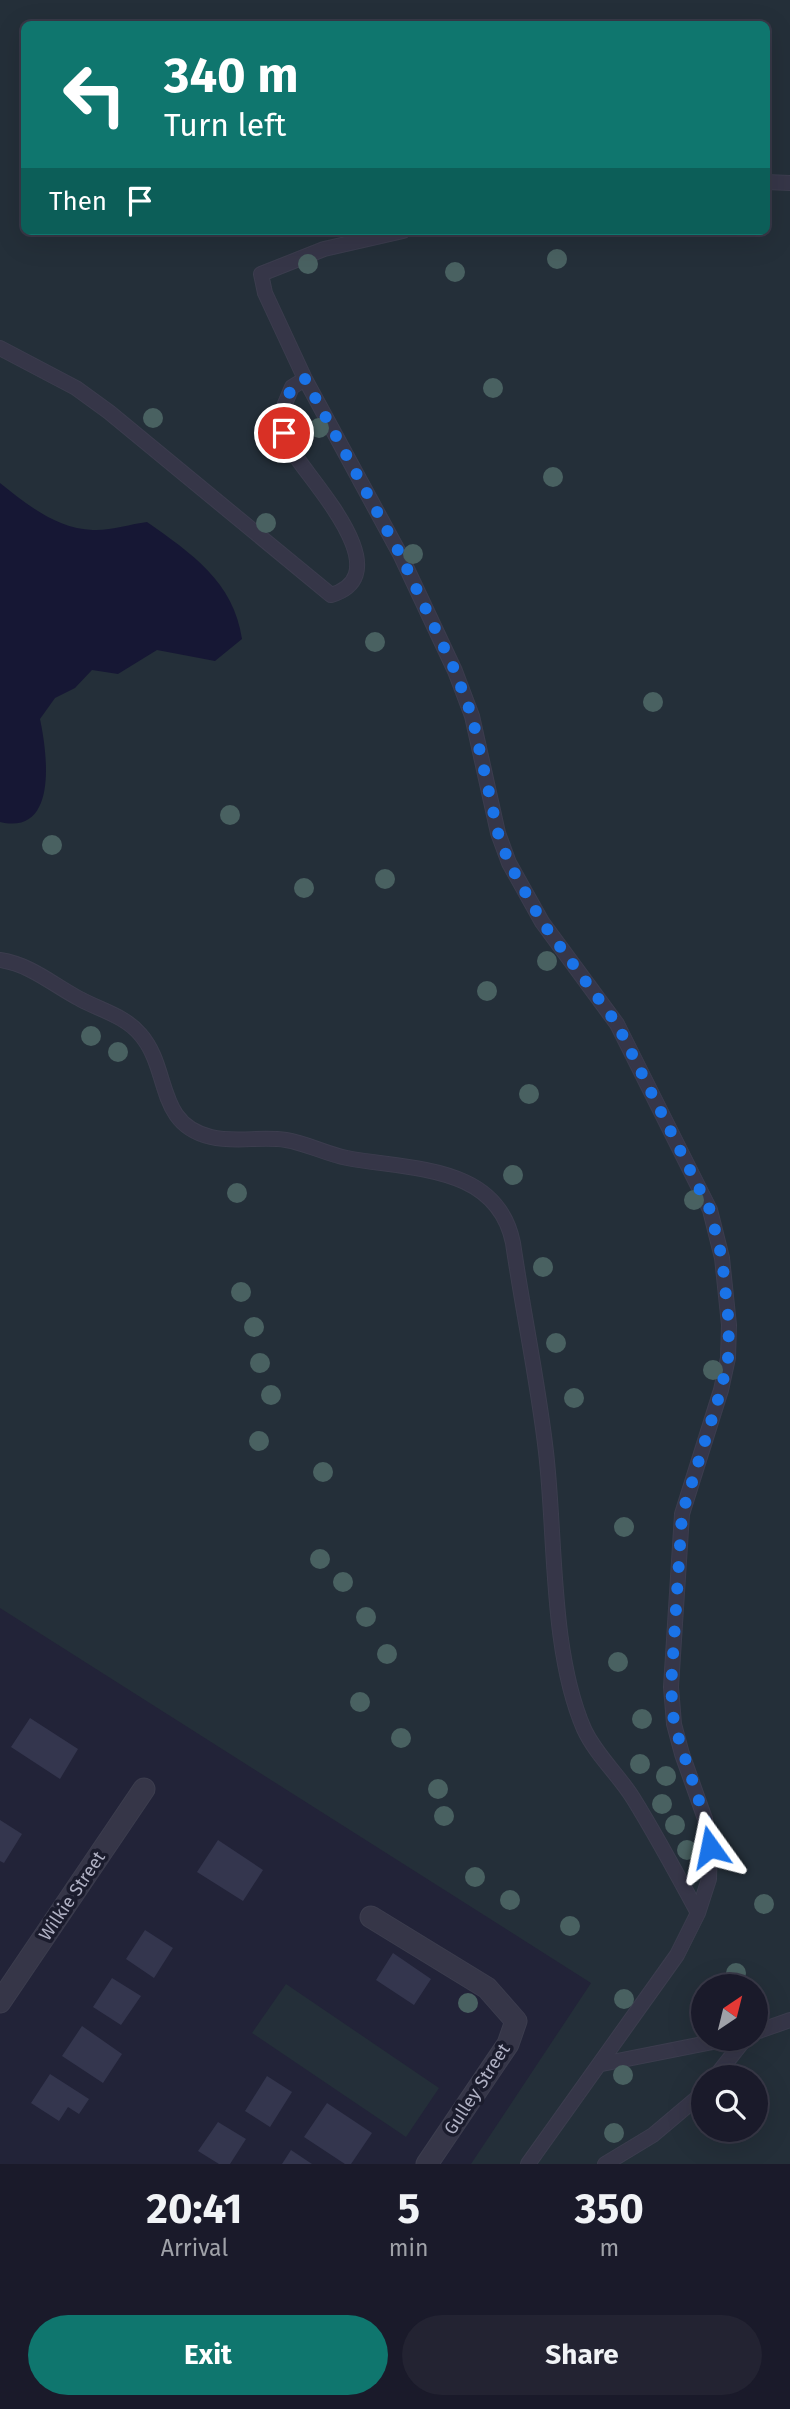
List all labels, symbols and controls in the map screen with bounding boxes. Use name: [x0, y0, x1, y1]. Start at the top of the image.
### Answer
text: 340 m: [164, 46, 299, 105]
icon: left: [49, 49, 140, 140]
text: Turn left: [164, 106, 286, 144]
icon: arrive: [121, 182, 159, 220]
text: Then: [49, 186, 107, 217]
pin: [254, 403, 314, 463]
icon: arrive: [265, 414, 303, 452]
position arrow: [673, 1810, 747, 1884]
street label: Wilkie Street: [34, 1847, 110, 1945]
north arrow: [691, 1974, 768, 2051]
map controls: [691, 1974, 768, 2142]
street label: Gulley Street: [439, 2039, 515, 2139]
button: search: [691, 2065, 768, 2142]
text: 20:41: [146, 2184, 243, 2234]
text: 5: [397, 2184, 420, 2234]
text: 350: [575, 2184, 644, 2234]
text: Arrival: [161, 2234, 228, 2262]
text: min: [389, 2234, 429, 2262]
text: m: [599, 2234, 619, 2262]
button: Exit: [28, 2315, 388, 2395]
button: Share: [402, 2315, 762, 2395]

